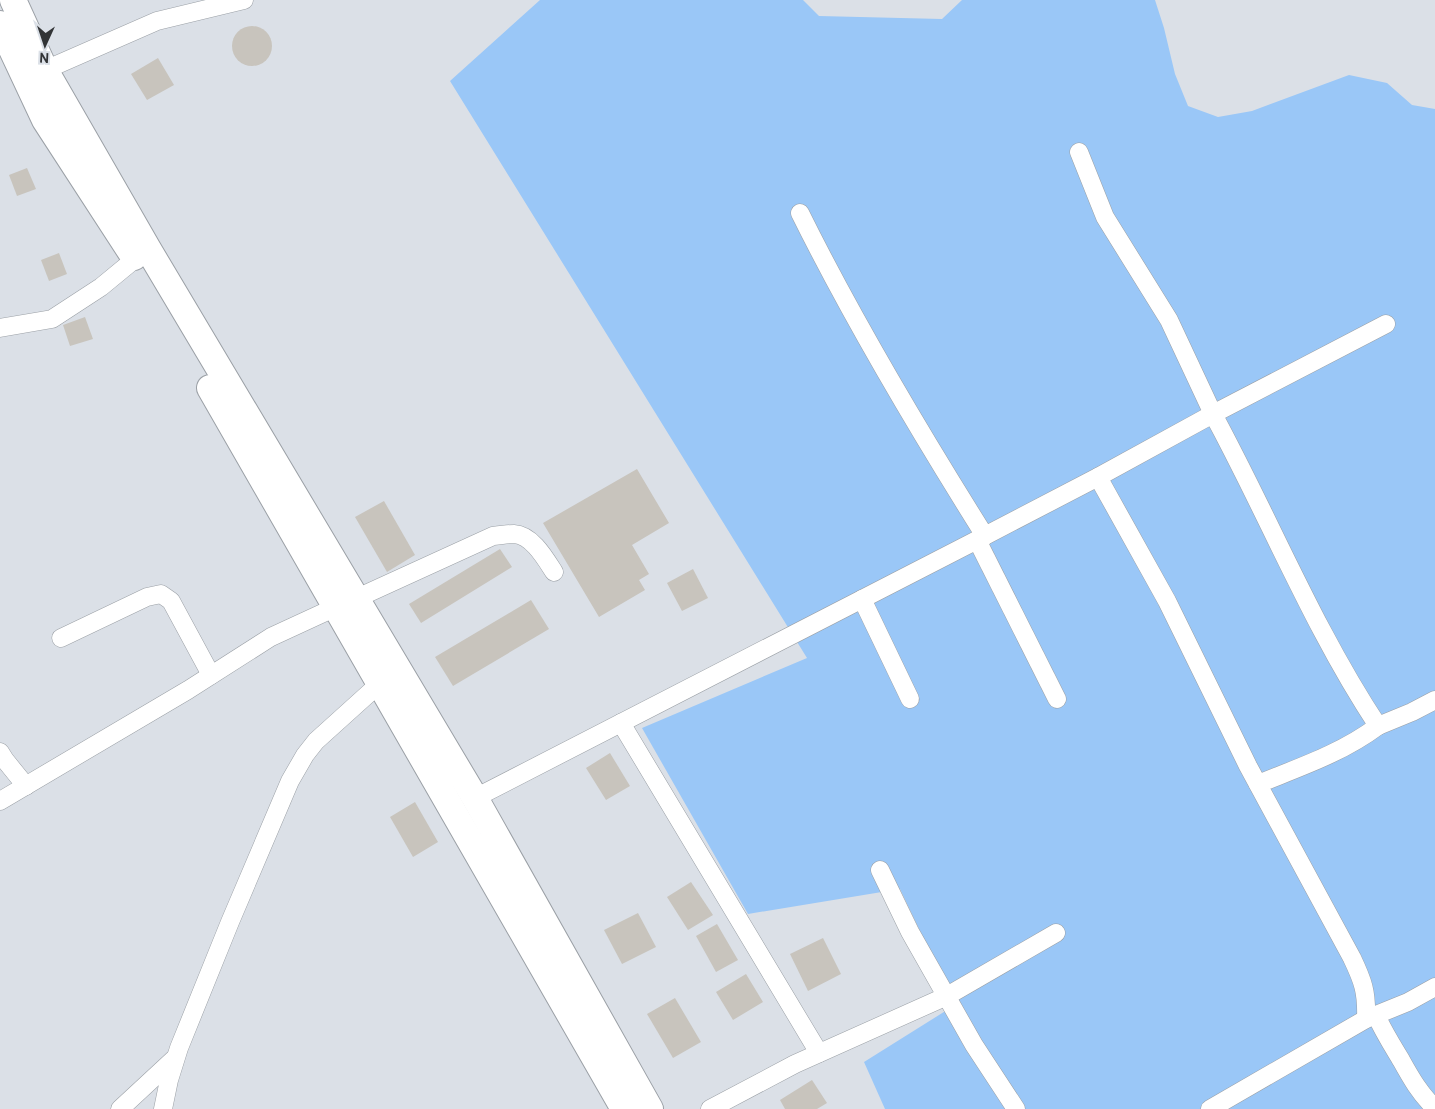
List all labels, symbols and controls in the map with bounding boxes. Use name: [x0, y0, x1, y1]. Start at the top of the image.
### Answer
north arrow: [20, 20, 70, 70]
text: N: [39, 48, 50, 65]

